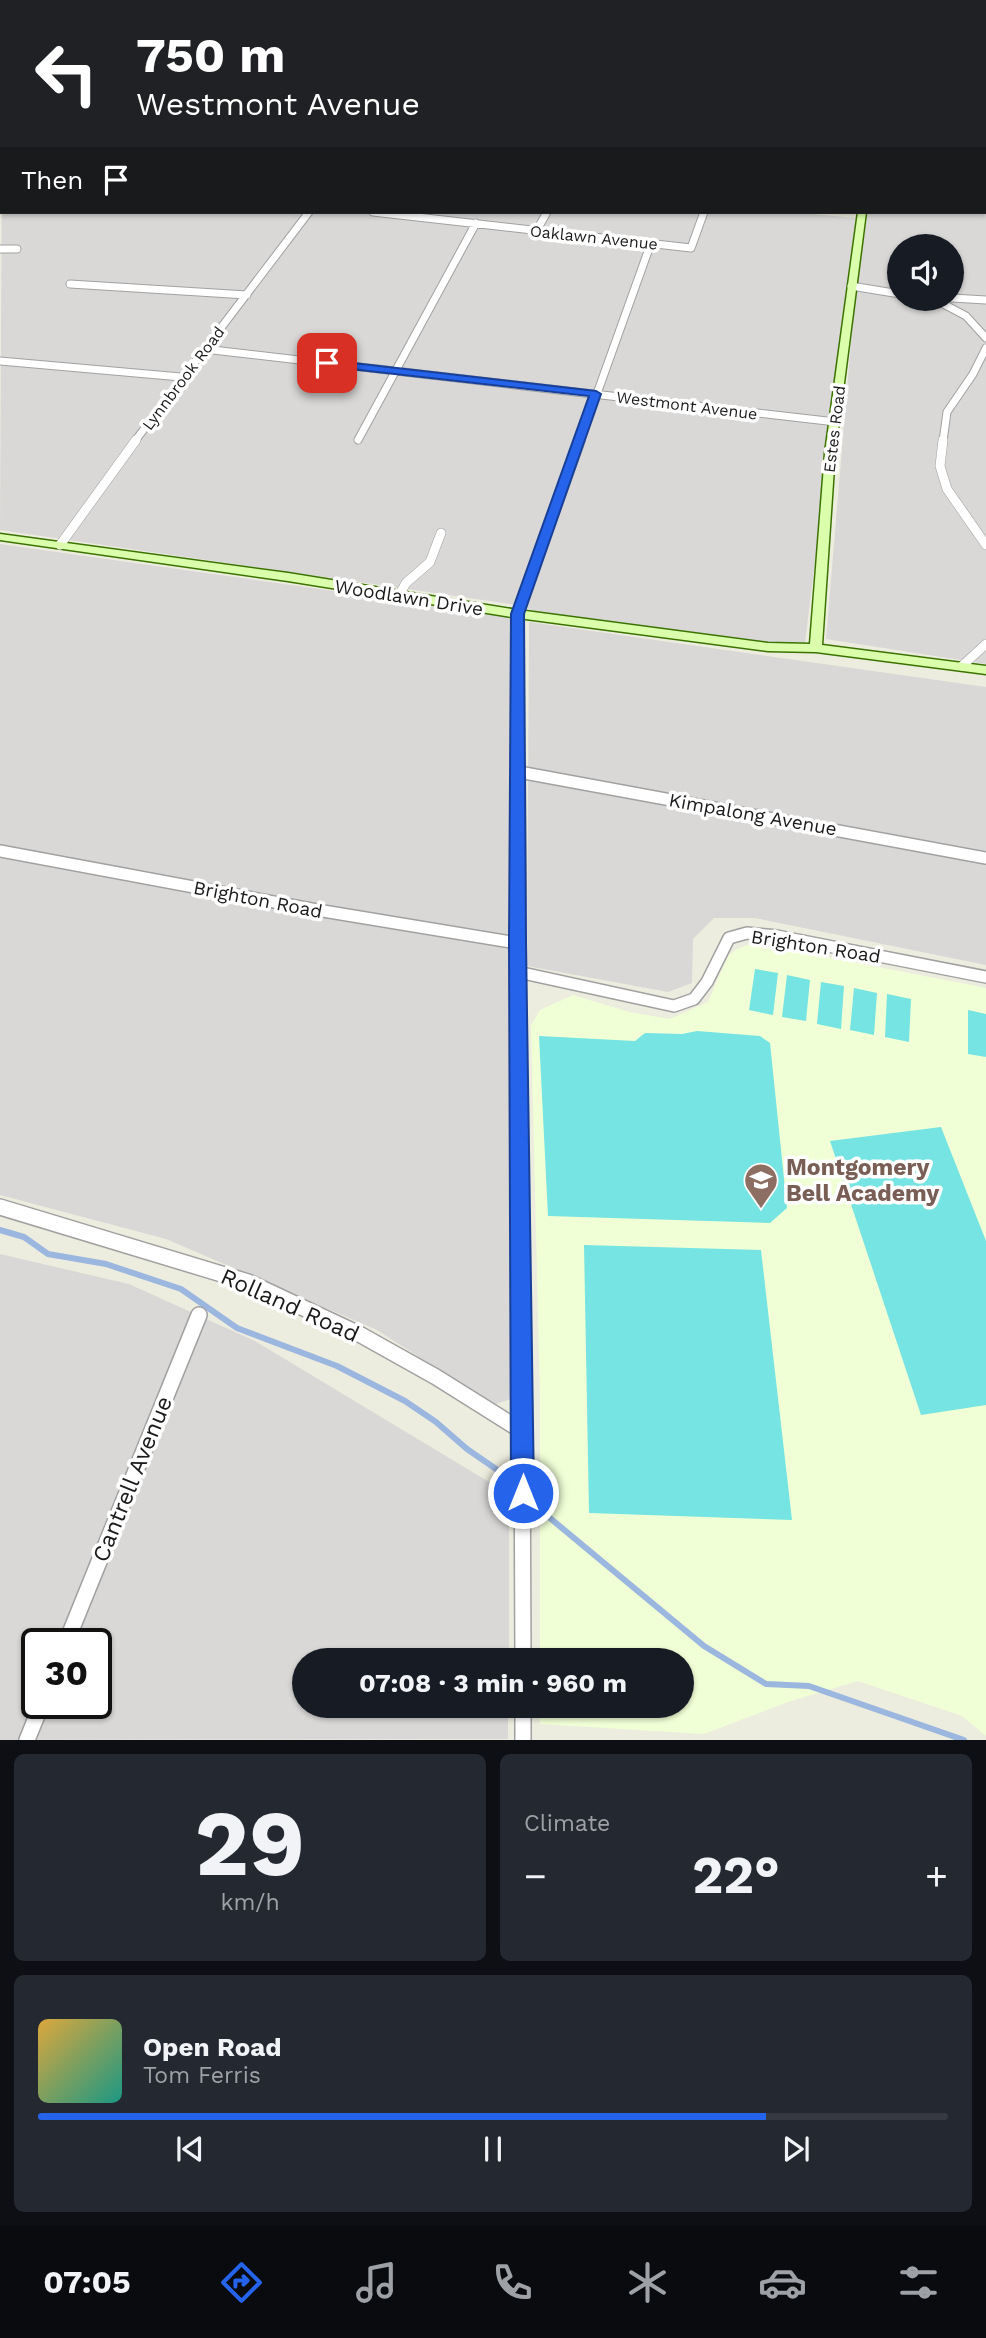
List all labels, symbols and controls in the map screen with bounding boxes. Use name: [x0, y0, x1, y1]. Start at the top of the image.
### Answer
text: 750 m: [136, 26, 285, 84]
icon: left: [21, 28, 112, 119]
text: Westmont Avenue: [136, 85, 420, 123]
icon: arrive: [97, 161, 135, 199]
text: Then: [21, 165, 83, 195]
street label: Oaklawn Avenue: [529, 221, 659, 254]
map controls: [887, 234, 964, 311]
button: sound: [887, 234, 964, 311]
street label: Lynnbrook Road: [138, 323, 229, 434]
pin: [297, 333, 357, 393]
icon: arrive: [308, 344, 346, 382]
street label: Estes Road: [820, 384, 849, 474]
street label: Westmont Avenue: [615, 387, 759, 424]
street label: Woodlawn Drive: [333, 574, 485, 621]
street label: Kimpalong Avenue: [667, 788, 839, 841]
street label: Brighton Road: [191, 876, 324, 923]
street label: Brighton Road: [749, 925, 882, 968]
place label: Montgomery Bell Academy: [786, 1154, 939, 1207]
school or university icon: Montgomery Bell Academy: [742, 1161, 780, 1210]
street label: Rolland Road: [216, 1263, 363, 1348]
street label: Cantrell Avenue: [87, 1392, 178, 1566]
position arrow: [486, 1456, 560, 1530]
speed limit sign: 30: [21, 1628, 112, 1719]
text: 07:08 · 3 min · 960 m: [359, 1668, 627, 1698]
text: 29: [195, 1790, 305, 1897]
text: Climate: [524, 1810, 610, 1837]
text: 22°: [692, 1845, 780, 1906]
text: −: [524, 1854, 547, 1898]
text: +: [925, 1854, 948, 1898]
text: km/h: [220, 1889, 280, 1916]
text: Open Road: [143, 2032, 281, 2062]
text: Tom Ferris: [143, 2062, 261, 2089]
icon: previous: [171, 2130, 209, 2168]
icon: pause: [474, 2130, 512, 2168]
icon: next: [777, 2130, 815, 2168]
icon: directions: [217, 2258, 266, 2307]
icon: music: [352, 2258, 401, 2307]
icon: phone: [488, 2258, 537, 2307]
icon: climate: [623, 2258, 672, 2307]
icon: car: [758, 2258, 807, 2307]
icon: filters: [894, 2258, 943, 2307]
text: 07:05: [43, 2263, 131, 2301]

